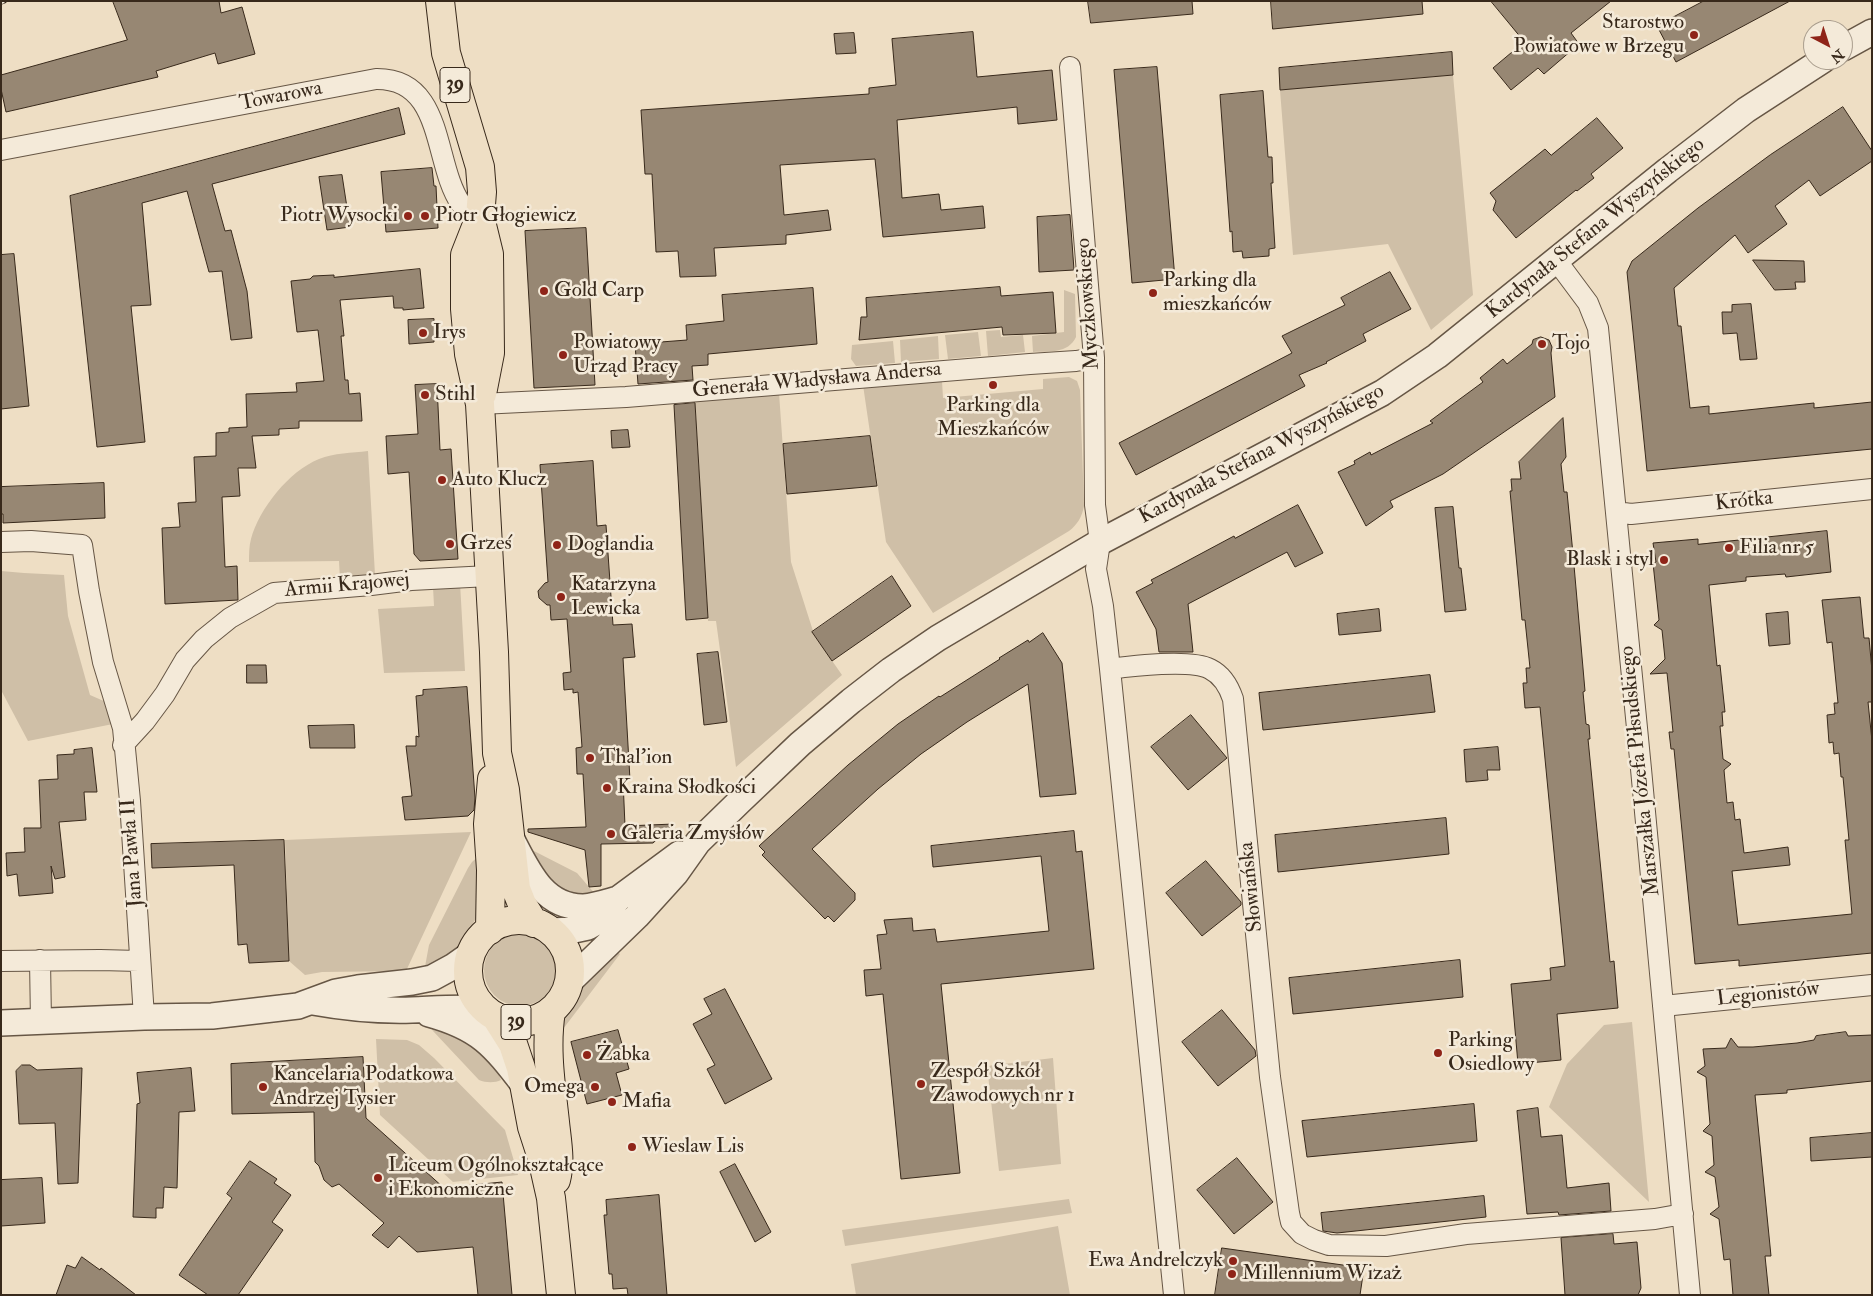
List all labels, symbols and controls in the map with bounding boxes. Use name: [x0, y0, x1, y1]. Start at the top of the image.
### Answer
place label: Starostwo Powiatowe w Brzegu: [1513, 10, 1684, 60]
north arrow: [1803, 20, 1853, 70]
marker: Starostwo Powiatowe w Brzegu: [1688, 29, 1700, 41]
text: N: [1827, 46, 1848, 67]
road number: 39: [440, 68, 470, 102]
street label: Towarowa: [238, 77, 324, 117]
street label: Kardynała Stefana Wyszyńskiego: [1482, 133, 1710, 325]
place label: Piotr Wysocki: [280, 203, 398, 229]
place label: Piotr Głogiewicz: [435, 203, 577, 229]
marker: Piotr Wysocki: [402, 210, 414, 222]
marker: Piotr Głogiewicz: [419, 210, 431, 222]
street label: Myczkowskiego: [1072, 237, 1106, 371]
place label: Parking dla mieszkańców: [1163, 268, 1272, 318]
place label: Gold Carp: [554, 278, 644, 304]
marker: Gold Carp: [538, 285, 550, 297]
marker: Parking dla mieszkańców: [1147, 287, 1159, 299]
place label: Irys: [433, 320, 466, 346]
marker: Irys: [417, 327, 429, 339]
place label: Powiatowy Urząd Pracy: [573, 330, 678, 380]
place label: Tojo: [1552, 331, 1590, 357]
marker: Tojo: [1536, 338, 1548, 350]
marker: Powiatowy Urząd Pracy: [557, 349, 569, 361]
street label: Generała Władysława Andersa: [691, 358, 943, 404]
marker: Parking dla Mieszkańców: [987, 379, 999, 391]
street label: Kardynała Stefana Wyszyńskiego: [1135, 380, 1389, 530]
place label: Stihl: [435, 382, 475, 408]
marker: Stihl: [419, 389, 431, 401]
place label: Parking dla Mieszkańców: [937, 393, 1049, 443]
place label: Auto Klucz: [452, 467, 547, 493]
marker: Auto Klucz: [436, 474, 448, 486]
street label: Krótka: [1714, 486, 1774, 518]
place label: Grześ: [460, 531, 512, 557]
place label: Doglandia: [567, 532, 654, 558]
place label: Filia nr 5: [1739, 535, 1814, 561]
marker: Grześ: [444, 538, 456, 550]
marker: Doglandia: [551, 539, 563, 551]
marker: Filia nr 5: [1723, 542, 1735, 554]
place label: Blask i styl: [1566, 547, 1654, 573]
marker: Blask i styl: [1658, 554, 1670, 566]
street label: Armii Krajowej: [283, 568, 411, 604]
place label: Katarzyna Lewicka: [571, 572, 656, 622]
marker: Katarzyna Lewicka: [555, 591, 567, 603]
street label: Marszałka Józefa Piłsudskiego: [1615, 645, 1667, 897]
place label: Thal'ion: [600, 745, 672, 771]
marker: Thal'ion: [584, 752, 596, 764]
place label: Kraina Słodkości: [617, 775, 756, 801]
marker: Kraina Słodkości: [601, 782, 613, 794]
street label: Jana Pawła II: [117, 798, 149, 908]
place label: Galeria Zmysłów: [621, 821, 764, 847]
marker: Galeria Zmysłów: [605, 828, 617, 840]
street label: Słowiańska: [1235, 841, 1269, 933]
street label: Legionistów: [1715, 977, 1821, 1013]
road number: 39: [501, 1004, 531, 1040]
place label: Parking Osiedlowy: [1448, 1028, 1534, 1078]
place label: Żabka: [597, 1042, 650, 1068]
marker: Parking Osiedlowy: [1432, 1047, 1444, 1059]
marker: Żabka: [581, 1049, 593, 1061]
place label: Zespół Szkół Zawodowych nr 1: [931, 1059, 1075, 1109]
place label: Kancelaria Podatkowa Andrzej Tysier: [273, 1062, 454, 1112]
place label: Omega: [524, 1074, 585, 1100]
marker: Zespół Szkół Zawodowych nr 1: [915, 1078, 927, 1090]
marker: Kancelaria Podatkowa Andrzej Tysier: [257, 1081, 269, 1093]
marker: Omega: [589, 1081, 601, 1093]
place label: Mafia: [622, 1089, 671, 1115]
marker: Mafia: [606, 1096, 618, 1108]
place label: Wieslaw Lis: [642, 1134, 744, 1160]
marker: Wieslaw Lis: [626, 1141, 638, 1153]
place label: Liceum Ogólnokształcące i Ekonomiczne: [388, 1153, 603, 1203]
marker: Liceum Ogólnokształcące i Ekonomiczne: [372, 1172, 384, 1184]
place label: Ewa Andrelczyk: [1088, 1248, 1223, 1274]
marker: Ewa Andrelczyk: [1227, 1255, 1239, 1267]
place label: Millennium Wizaż: [1242, 1261, 1402, 1287]
marker: Millennium Wizaż: [1226, 1268, 1238, 1280]

